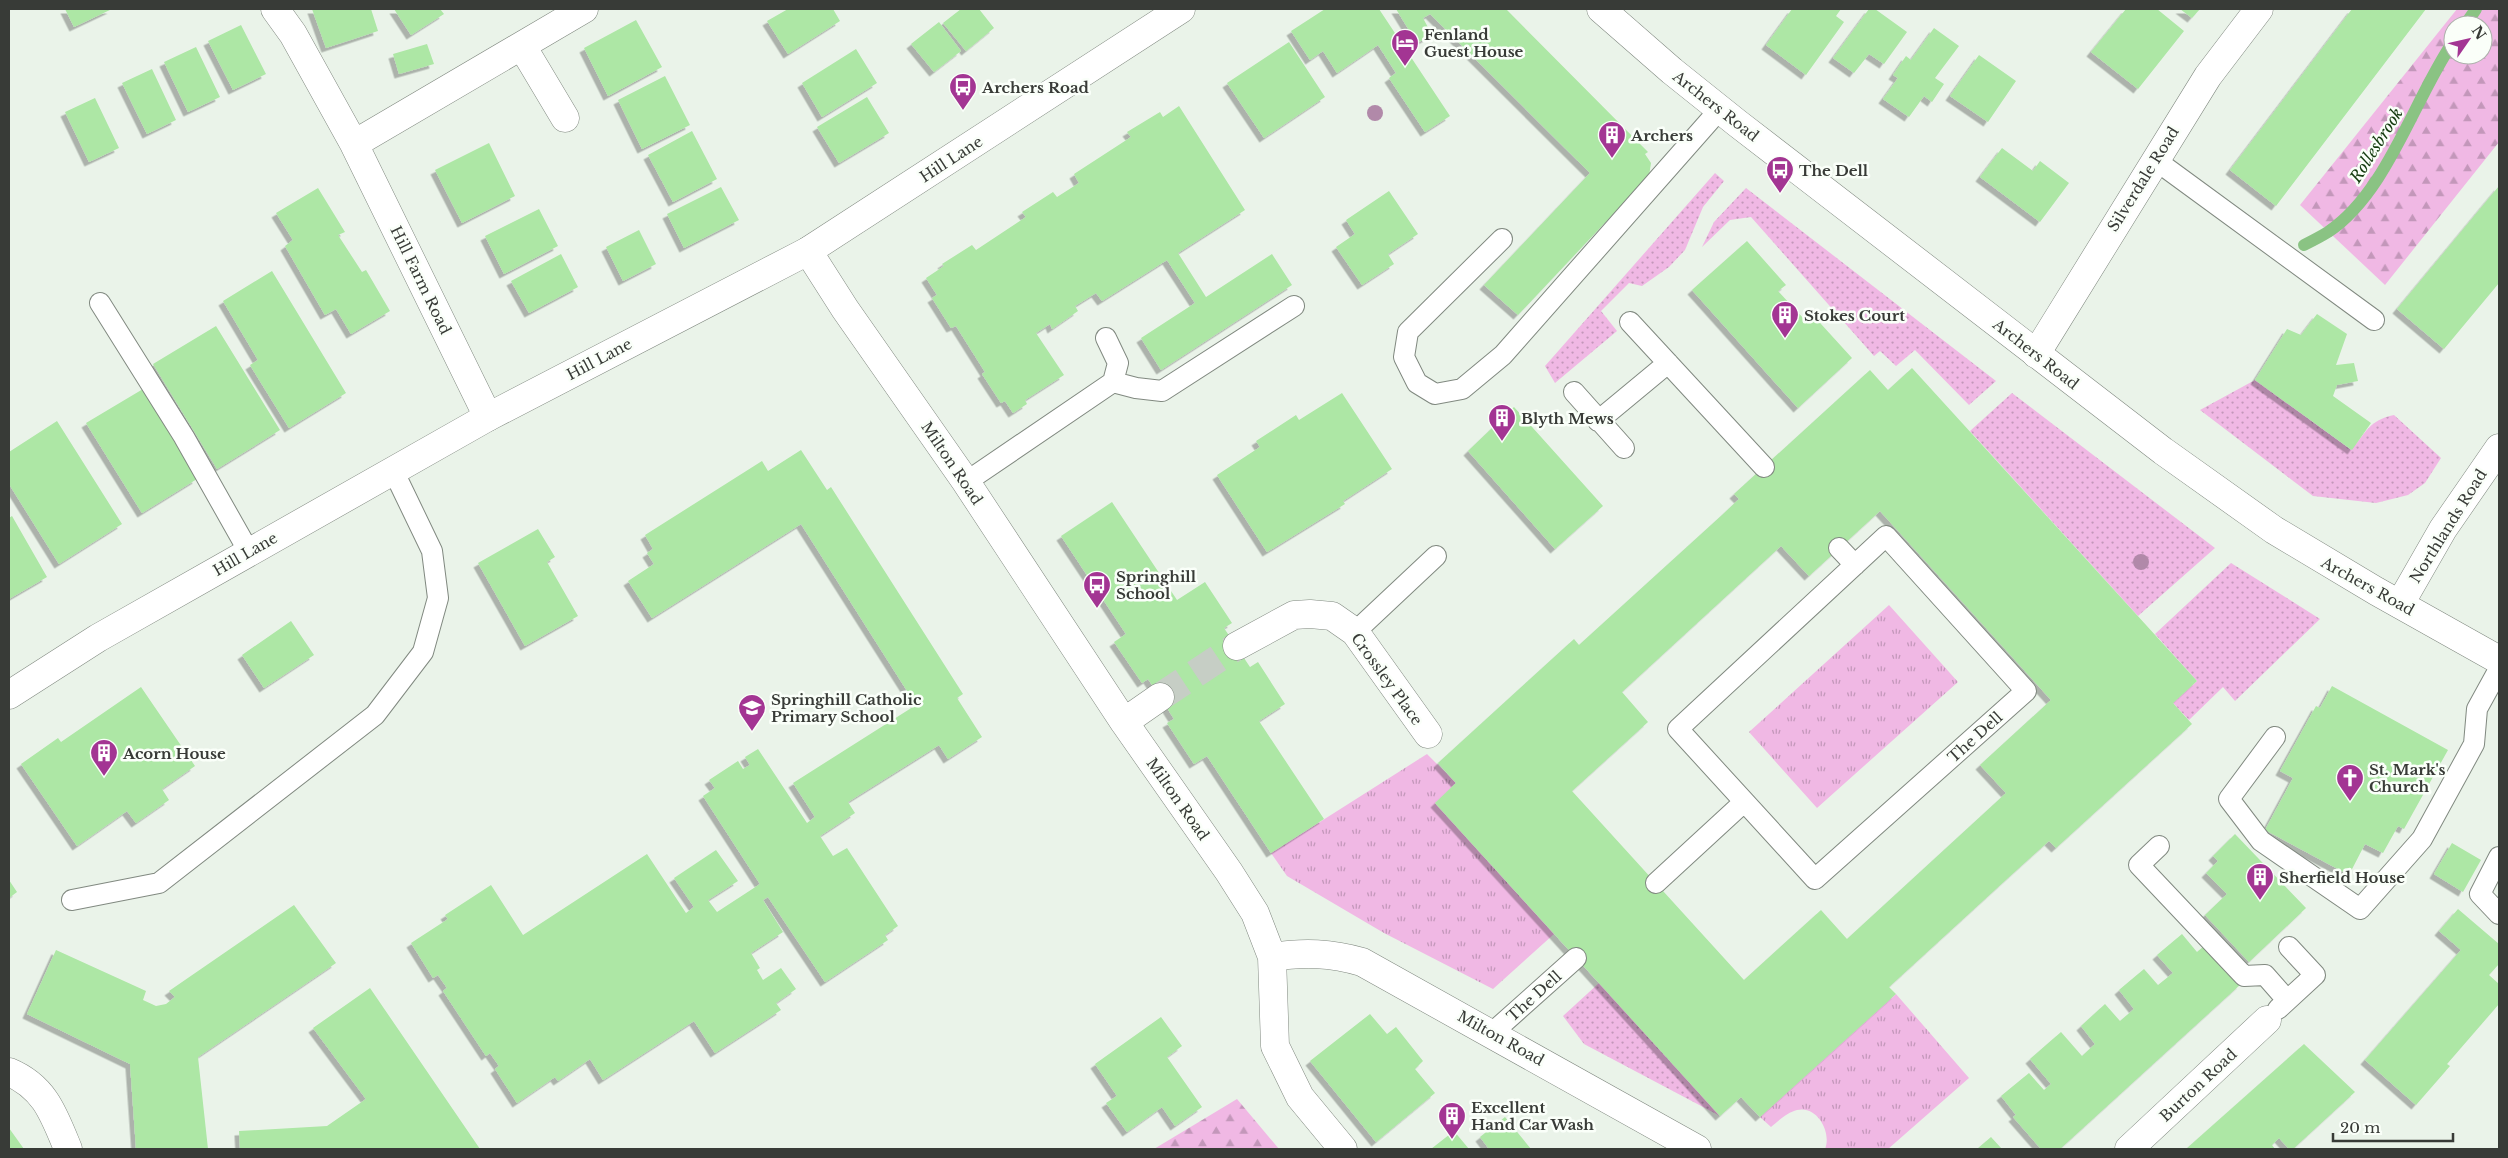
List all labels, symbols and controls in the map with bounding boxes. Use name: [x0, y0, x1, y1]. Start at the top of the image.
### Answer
north arrow: [2443, 15, 2493, 65]
text: N: [2468, 22, 2490, 43]
place label: Fenland Guest House: [1424, 25, 1524, 61]
hotel icon: Fenland Guest House: [1390, 28, 1420, 67]
street label: Archers Road: [1668, 66, 1763, 145]
bus stop icon: Archers Road: [948, 72, 978, 111]
place label: Archers Road: [981, 78, 1090, 97]
water label: Rollesbrook: [2345, 104, 2407, 187]
building icon: Archers: [1597, 120, 1627, 159]
street label: Silverdale Road: [2103, 123, 2183, 235]
place label: Archers: [1630, 126, 1693, 145]
street label: Hill Lane: [916, 132, 986, 186]
bus stop icon: The Dell: [1765, 155, 1795, 194]
place label: The Dell: [1799, 161, 1869, 180]
street label: Hill Farm Road: [387, 223, 455, 337]
building icon: Stokes Court: [1770, 300, 1800, 339]
place label: Stokes Court: [1804, 306, 1905, 325]
street label: Archers Road: [1988, 314, 2083, 393]
street label: Hill Lane: [563, 334, 635, 384]
building icon: Blyth Mews: [1487, 403, 1517, 442]
place label: Blyth Mews: [1521, 409, 1614, 428]
street label: Milton Road: [917, 418, 987, 508]
street label: Northlands Road: [2405, 466, 2491, 586]
street label: Hill Lane: [209, 528, 281, 580]
street label: Archers Road: [2317, 552, 2418, 619]
place label: Springhill School: [1116, 567, 1197, 603]
bus stop icon: Springhill School: [1082, 570, 1112, 609]
street label: Crossley Place: [1347, 629, 1427, 729]
place label: Springhill Catholic Primary School: [771, 690, 922, 726]
school or university icon: Springhill Catholic Primary School: [737, 693, 767, 732]
street label: The Dell: [1944, 707, 2006, 766]
building icon: Acorn House: [89, 738, 119, 777]
place label: Acorn House: [122, 744, 226, 763]
street label: Milton Road: [1143, 754, 1213, 844]
place label: St. Mark's Church: [2369, 760, 2446, 796]
church icon: St. Mark's Church: [2335, 763, 2365, 802]
building icon: Sherfield House: [2245, 862, 2275, 901]
place label: Sherfield House: [2279, 868, 2405, 887]
street label: The Dell: [1503, 966, 1565, 1025]
street label: Milton Road: [1454, 1006, 1548, 1070]
street label: Burton Road: [2155, 1044, 2241, 1126]
place label: Excellent Hand Car Wash: [1471, 1098, 1594, 1134]
building icon: Excellent Hand Car Wash: [1437, 1101, 1467, 1140]
scale bar: [2333, 1110, 2453, 1142]
text: 20 m: [2340, 1118, 2380, 1137]

